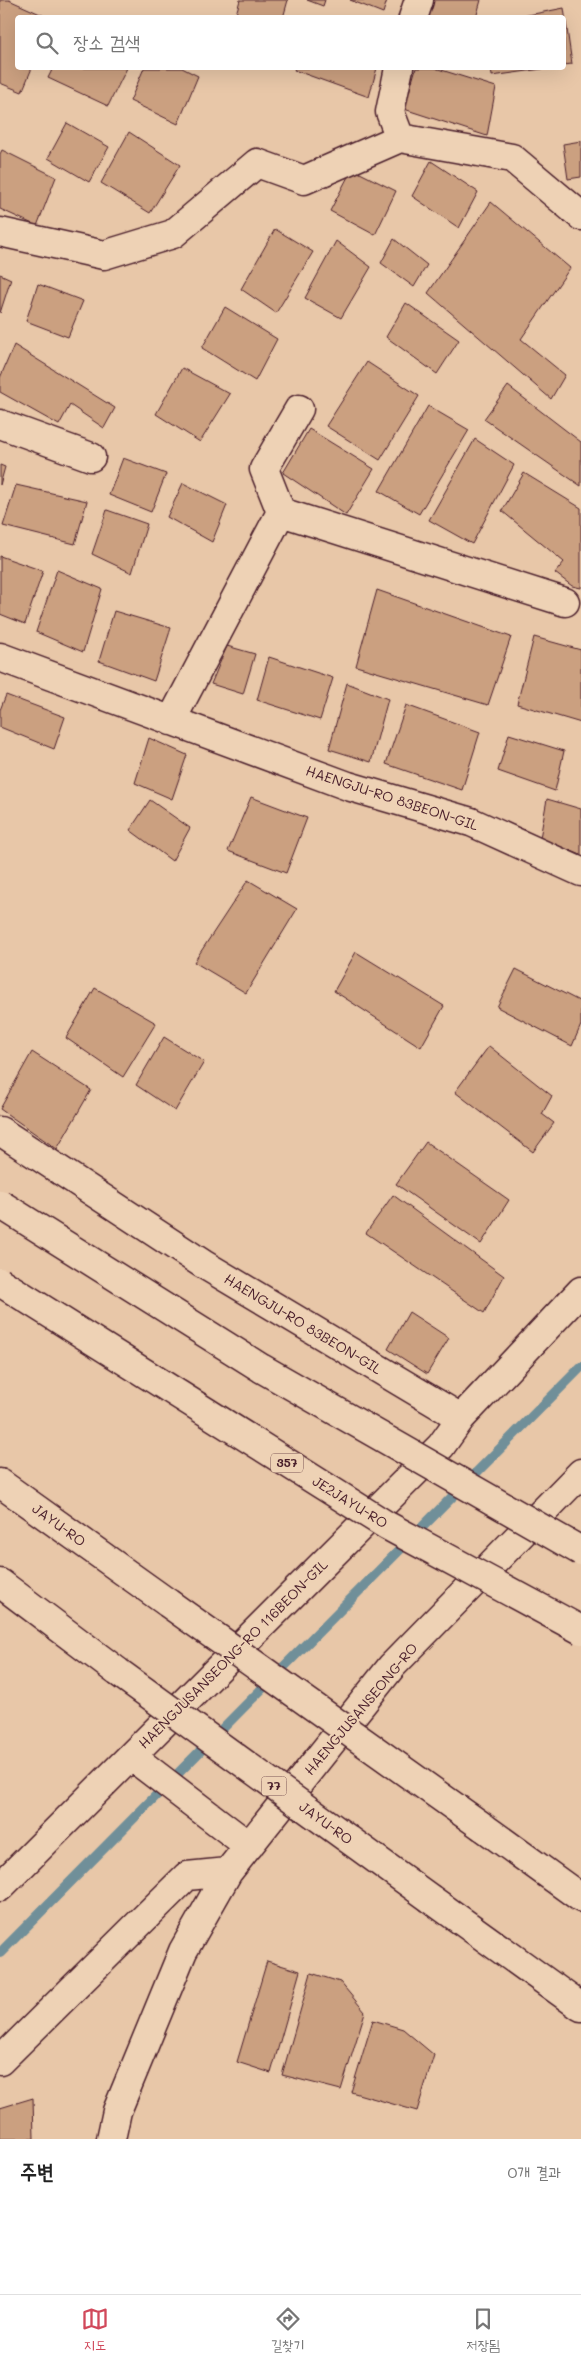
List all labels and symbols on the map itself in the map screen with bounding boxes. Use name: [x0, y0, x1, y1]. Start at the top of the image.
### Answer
street label: HAENGJU-RO 83BEON-GIL: [303, 761, 482, 835]
street label: HAENGJU-RO 83BEON-GIL: [221, 1269, 386, 1379]
road number: 357: [271, 1454, 303, 1472]
street label: JE2JAYU-RO: [309, 1471, 391, 1532]
street label: JAYU-RO: [29, 1499, 90, 1550]
street label: HAENGJUSANSEONG-RO 116BEON-GIL: [134, 1554, 332, 1752]
street label: HAENGJUSANSEONG-RO: [300, 1639, 422, 1779]
road number: 77: [262, 1776, 286, 1795]
street label: JAYU-RO: [296, 1797, 357, 1848]

